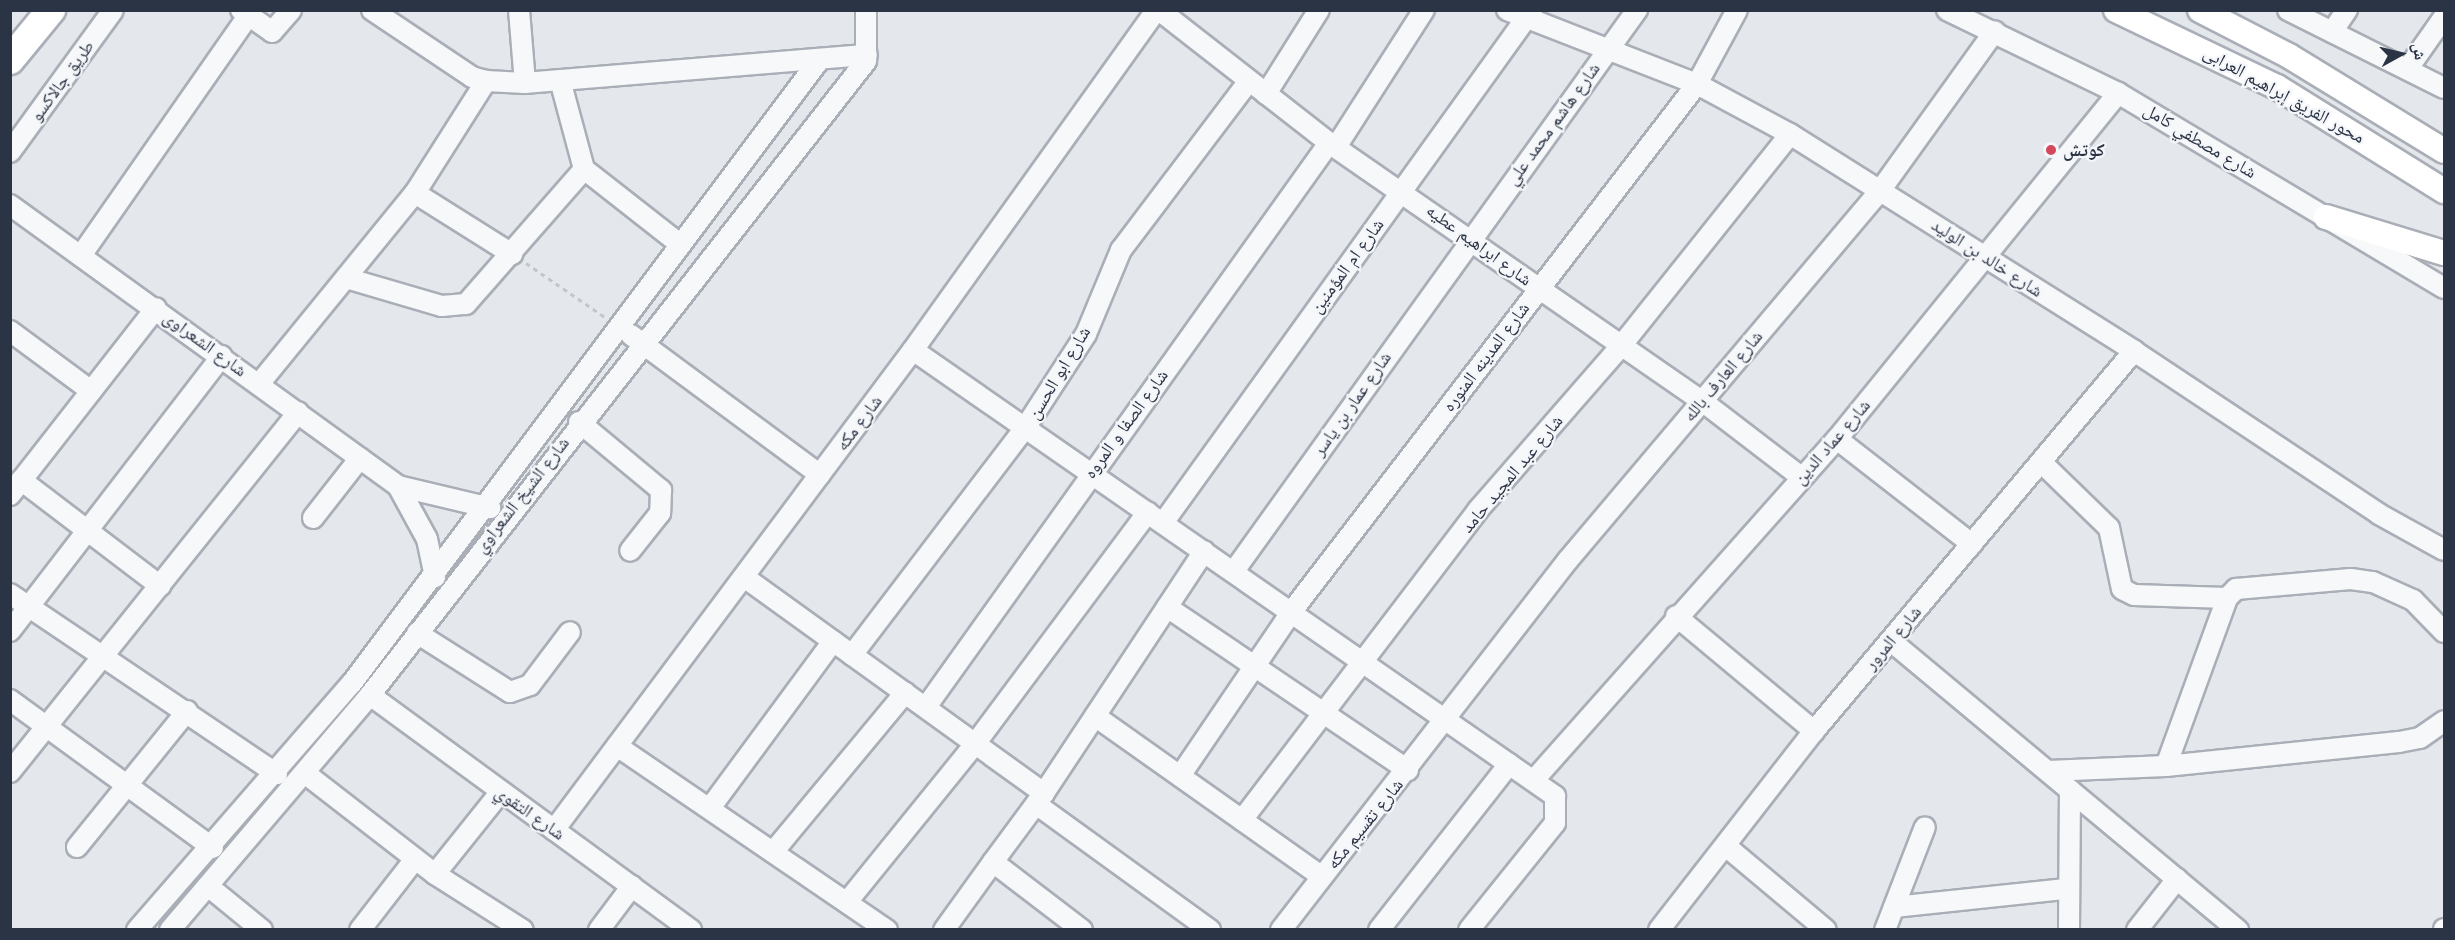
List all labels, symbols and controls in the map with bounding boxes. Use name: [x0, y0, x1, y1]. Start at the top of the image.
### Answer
north arrow: [2371, 24, 2431, 84]
street label: طريق جالاكسو: [25, 36, 99, 126]
street label: محور الفريق إبراهيم العرابى: [2200, 42, 2368, 148]
text: ش: [2410, 42, 2429, 61]
street label: شارع هاشم محمد علي: [1501, 58, 1605, 190]
street label: شارع مصطفي كامل: [2140, 99, 2260, 183]
place label: كوتش: [2063, 139, 2105, 161]
marker: كوتش: [2044, 143, 2058, 157]
street label: شارع ابراهيم عطيه: [1422, 199, 1536, 291]
street label: شارع ام المؤمنين: [1305, 214, 1389, 318]
street label: شارع خالد بن الوليد: [1927, 214, 2047, 302]
street label: شارع المدينه المنوره: [1438, 298, 1534, 416]
street label: شارع الشعراوى: [159, 307, 251, 381]
street label: شارع ابو الحسن: [1023, 323, 1095, 423]
street label: شارع العارف بالله: [1679, 326, 1767, 426]
street label: شارع عمار بن ياسر: [1308, 348, 1396, 460]
street label: شارع الصفا و المروه: [1079, 365, 1173, 483]
street label: شارع مكه: [831, 391, 887, 455]
street label: شارع عماد الدين: [1789, 395, 1875, 489]
street label: شارع عبد المجيد حامد: [1456, 411, 1568, 537]
street label: شارع الشيخ الشعراوي: [470, 433, 574, 557]
street label: شارع المرور: [1860, 601, 1926, 675]
street label: شارع تقسيم مكه: [1322, 775, 1408, 873]
street label: شارع التقوي: [491, 781, 569, 845]

